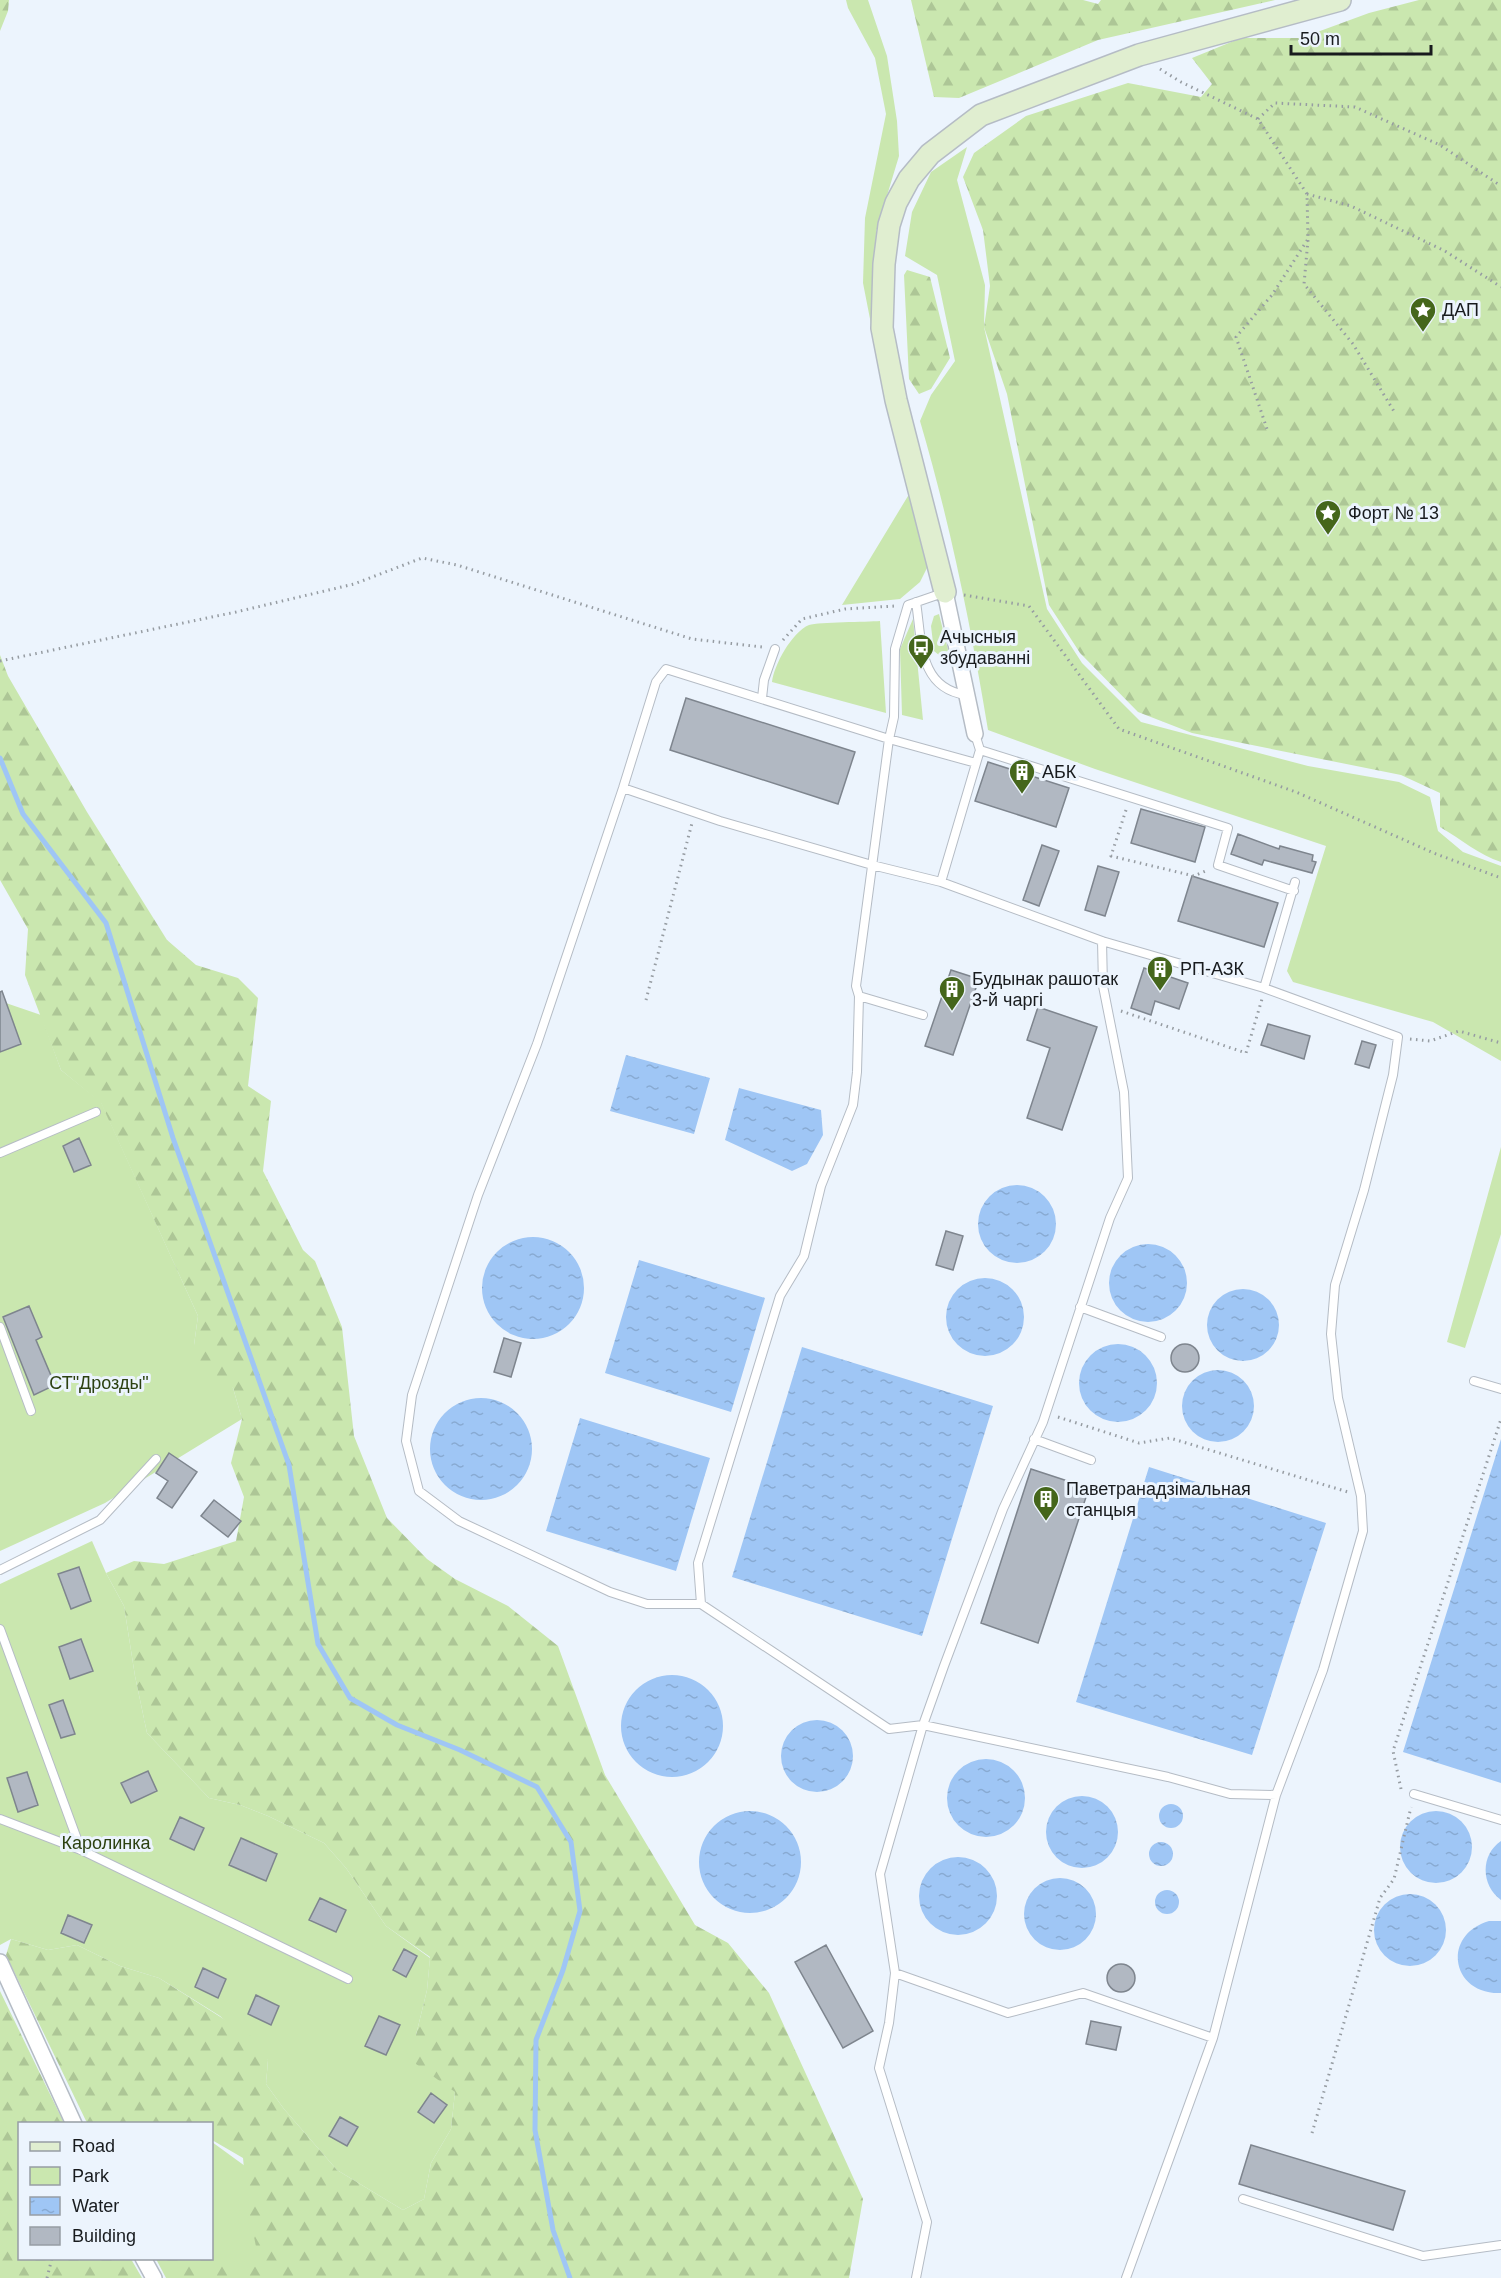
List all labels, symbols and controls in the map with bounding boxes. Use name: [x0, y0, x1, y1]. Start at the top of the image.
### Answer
scale bar: [1291, 18, 1430, 56]
text: 50 m: [1300, 29, 1340, 49]
place icon: ДАП: [1408, 295, 1438, 333]
place label: ДАП: [1442, 300, 1479, 320]
place icon: Форт № 13: [1313, 498, 1343, 536]
place label: Форт № 13: [1348, 503, 1439, 523]
place label: Ачысныя збудаванні: [940, 627, 1030, 668]
bus stop icon: Ачысныя збудаванні: [906, 632, 936, 670]
building icon: АБК: [1007, 757, 1037, 795]
place label: АБК: [1042, 762, 1077, 782]
building icon: РП-АЗК: [1145, 954, 1175, 992]
place label: РП-АЗК: [1180, 959, 1245, 979]
place label: Будынак рашотак 3-й чаргі: [972, 969, 1118, 1010]
building icon: Будынак рашотак 3-й чаргі: [937, 974, 967, 1012]
park label: СТ"Дрозды": [49, 1373, 149, 1393]
place label: Паветранадзімальная станцыя: [1066, 1479, 1251, 1520]
building icon: Паветранадзімальная станцыя: [1031, 1484, 1061, 1522]
park label: Каролинка: [62, 1833, 151, 1853]
legend: [18, 2122, 213, 2260]
text: Road: [72, 2136, 115, 2156]
text: Park: [72, 2166, 110, 2186]
text: Water: [72, 2196, 119, 2216]
text: Building: [72, 2226, 136, 2246]

